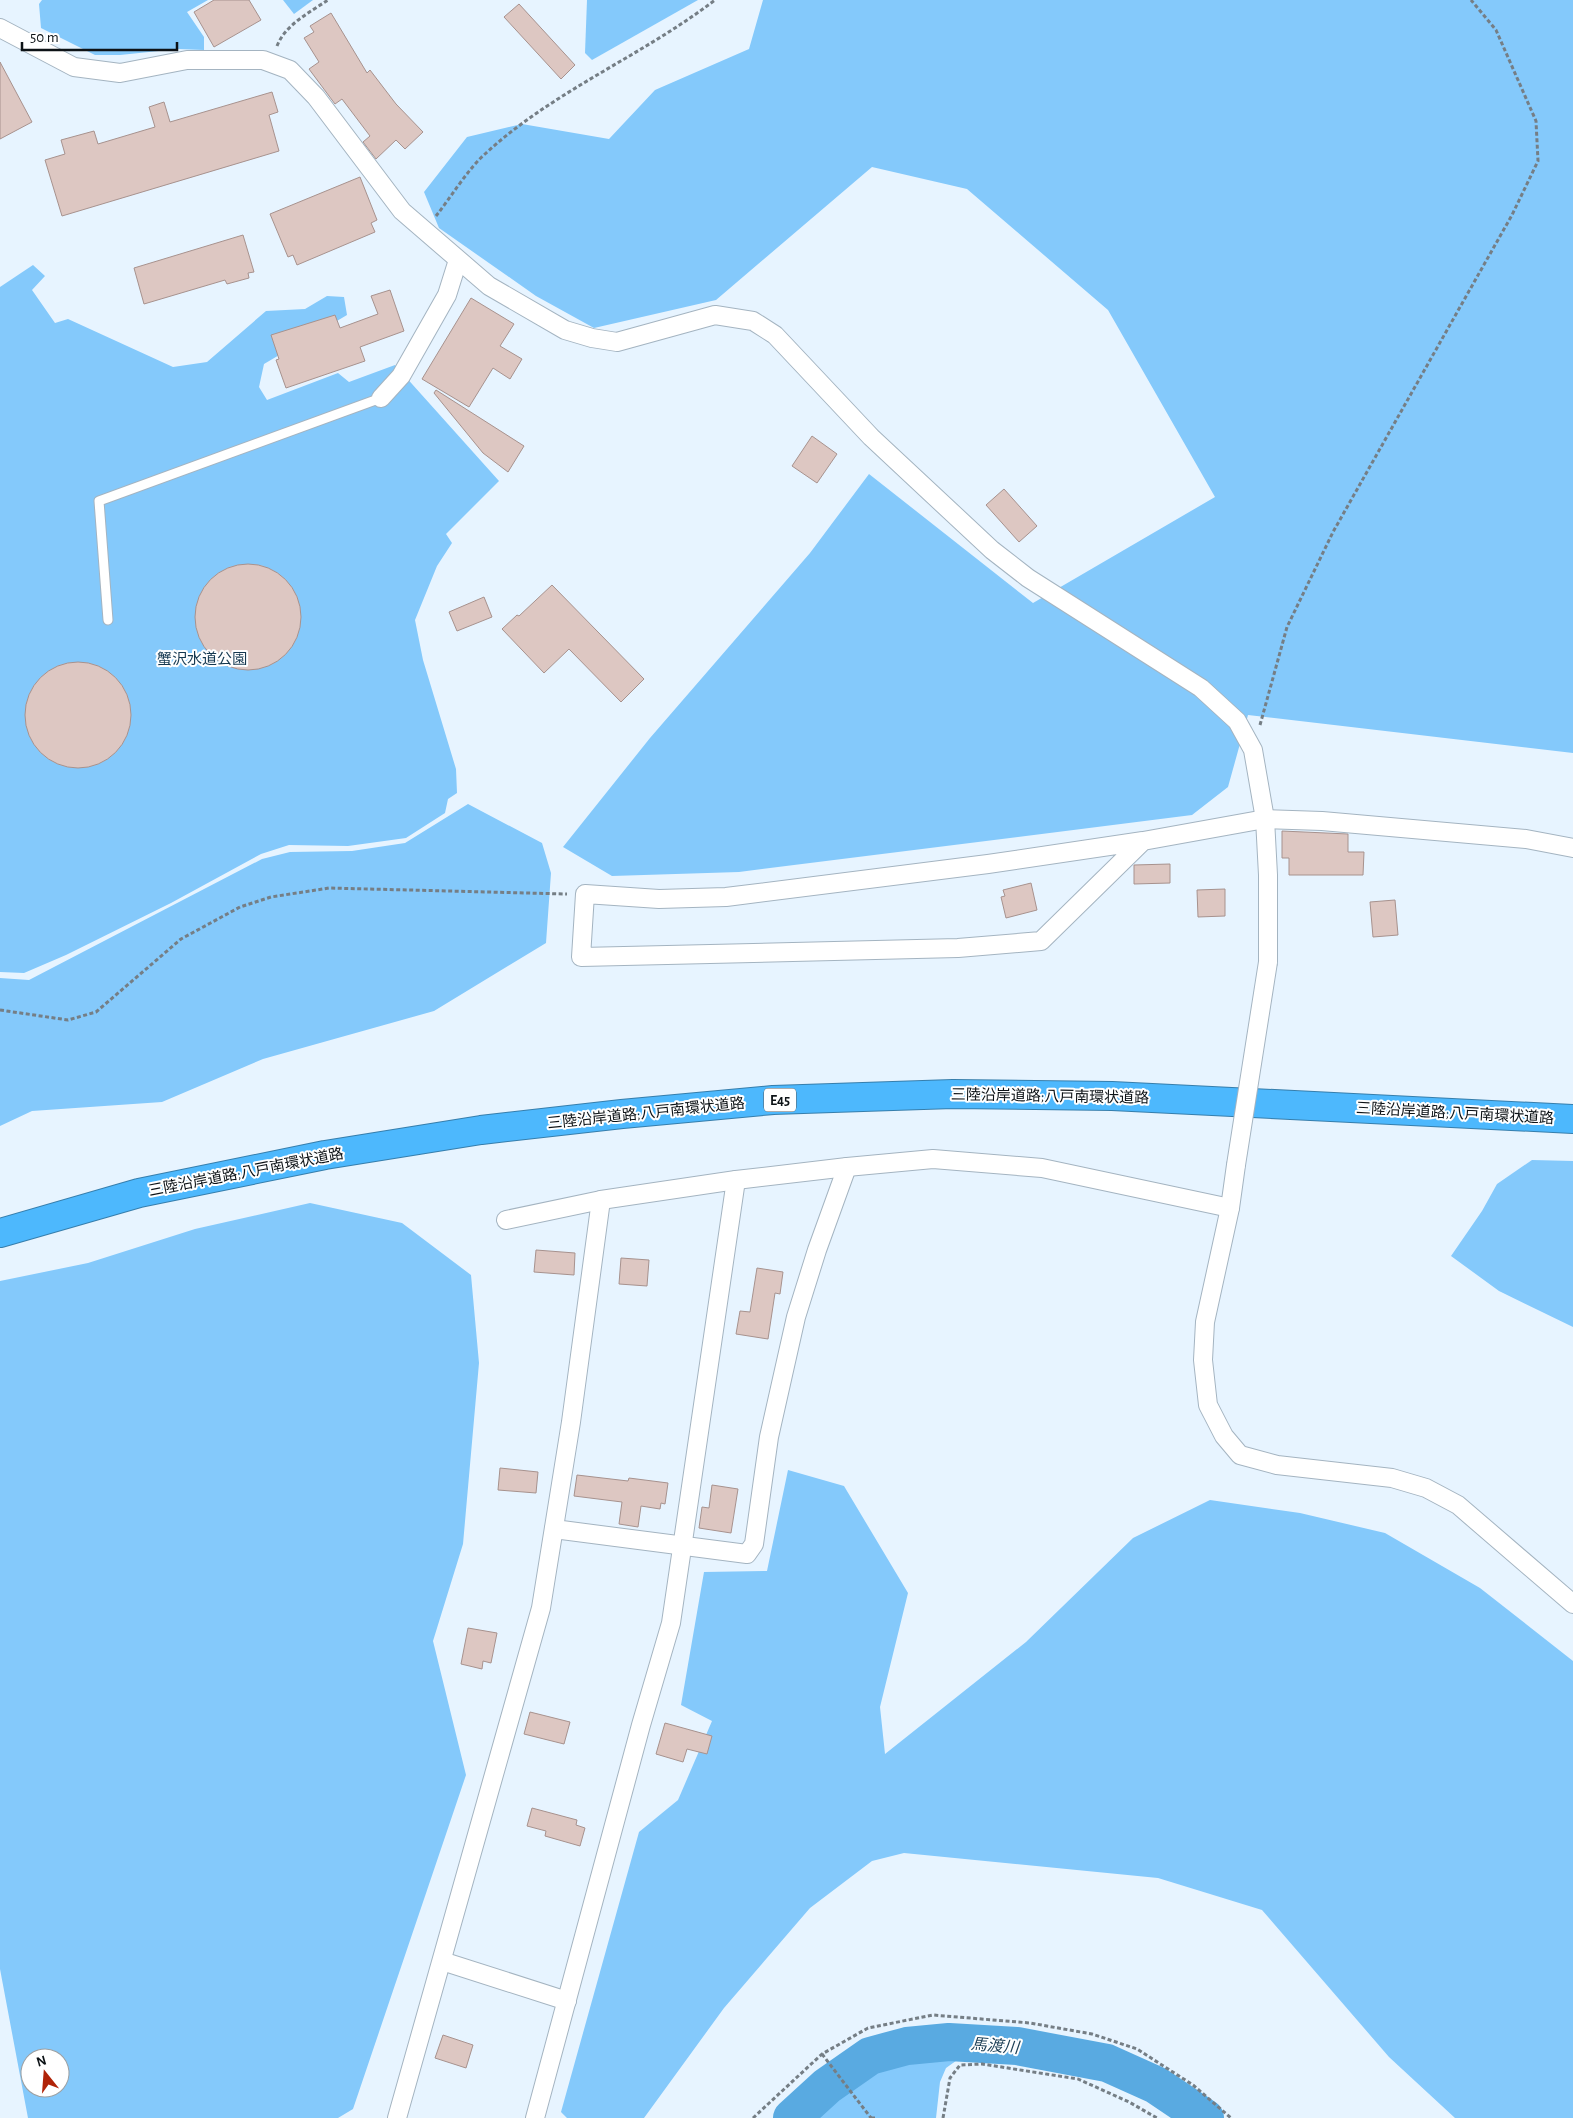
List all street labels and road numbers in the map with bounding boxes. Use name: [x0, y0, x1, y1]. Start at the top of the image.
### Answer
street label: 三陸沿岸道路;八戸南環状道路: [951, 1085, 1149, 1106]
road number: E45: [764, 1088, 796, 1112]
street label: 三陸沿岸道路;八戸南環状道路: [546, 1094, 746, 1131]
street label: 三陸沿岸道路;八戸南環状道路: [1355, 1099, 1555, 1126]
street label: 三陸沿岸道路;八戸南環状道路: [147, 1144, 345, 1199]

